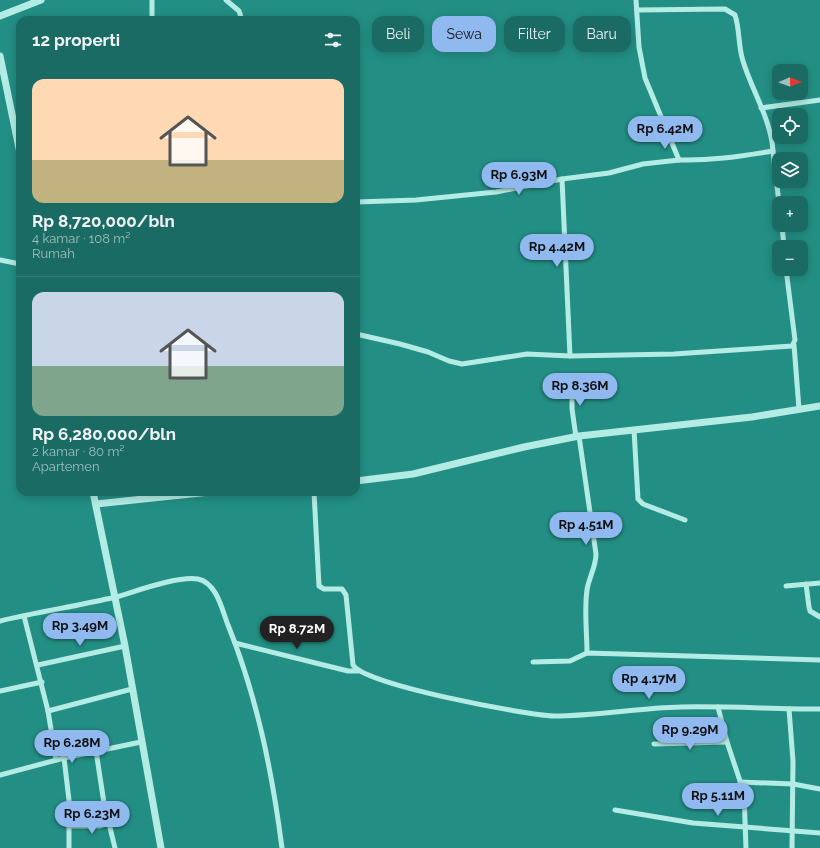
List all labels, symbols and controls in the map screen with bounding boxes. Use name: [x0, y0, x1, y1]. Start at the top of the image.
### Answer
chip: Beli: [372, 16, 424, 52]
chip: Sewa: [432, 16, 496, 52]
chip: Filter: [504, 16, 565, 52]
chip: Baru: [573, 16, 631, 52]
icon: filters: [322, 29, 344, 51]
text: 12 properti: [32, 30, 120, 50]
north arrow: [772, 64, 808, 100]
map controls: [772, 64, 808, 276]
icon: home: [152, 105, 224, 177]
button: locate: [772, 108, 808, 144]
pin: Rp 6.42M: [624, 116, 706, 150]
text: Rp 6.42M: [637, 121, 693, 136]
button: layers: [772, 152, 808, 188]
pin: Rp 6.93M: [478, 162, 560, 196]
text: Rp 6.93M: [491, 167, 547, 182]
button: +: [772, 196, 808, 232]
text: Rp 8,720,000/bln: [32, 211, 175, 231]
text: 4 kamar · 108 m²: [32, 231, 130, 246]
pin: Rp 4.42M: [516, 234, 598, 268]
text: Rp 4.42M: [529, 239, 585, 254]
button: −: [772, 240, 808, 276]
text: Rumah: [32, 246, 75, 261]
icon: home: [152, 318, 224, 390]
pin: Rp 8.36M: [539, 373, 621, 407]
text: Rp 8.36M: [551, 378, 609, 393]
text: Rp 6,280,000/bln: [32, 424, 176, 444]
text: 2 kamar · 80 m²: [32, 444, 124, 459]
text: Apartemen: [32, 459, 100, 474]
pin: Rp 4.51M: [545, 512, 627, 546]
text: Rp 4.51M: [558, 517, 614, 532]
pin: Rp 3.49M: [39, 613, 121, 647]
pin: Rp 8.72M: [256, 616, 338, 650]
text: Rp 3.49M: [52, 618, 108, 633]
text: Rp 8.72M: [269, 621, 325, 636]
pin: Rp 4.17M: [608, 666, 690, 700]
text: Rp 4.17M: [621, 671, 677, 686]
pin: Rp 9.29M: [649, 717, 731, 751]
text: Rp 9.29M: [662, 722, 718, 737]
pin: Rp 6.28M: [31, 730, 113, 764]
text: Rp 6.28M: [43, 735, 101, 750]
pin: Rp 5.11M: [677, 783, 759, 817]
text: Rp 5.11M: [691, 788, 745, 803]
pin: Rp 6.23M: [51, 801, 133, 835]
text: Rp 6.23M: [64, 806, 120, 821]

